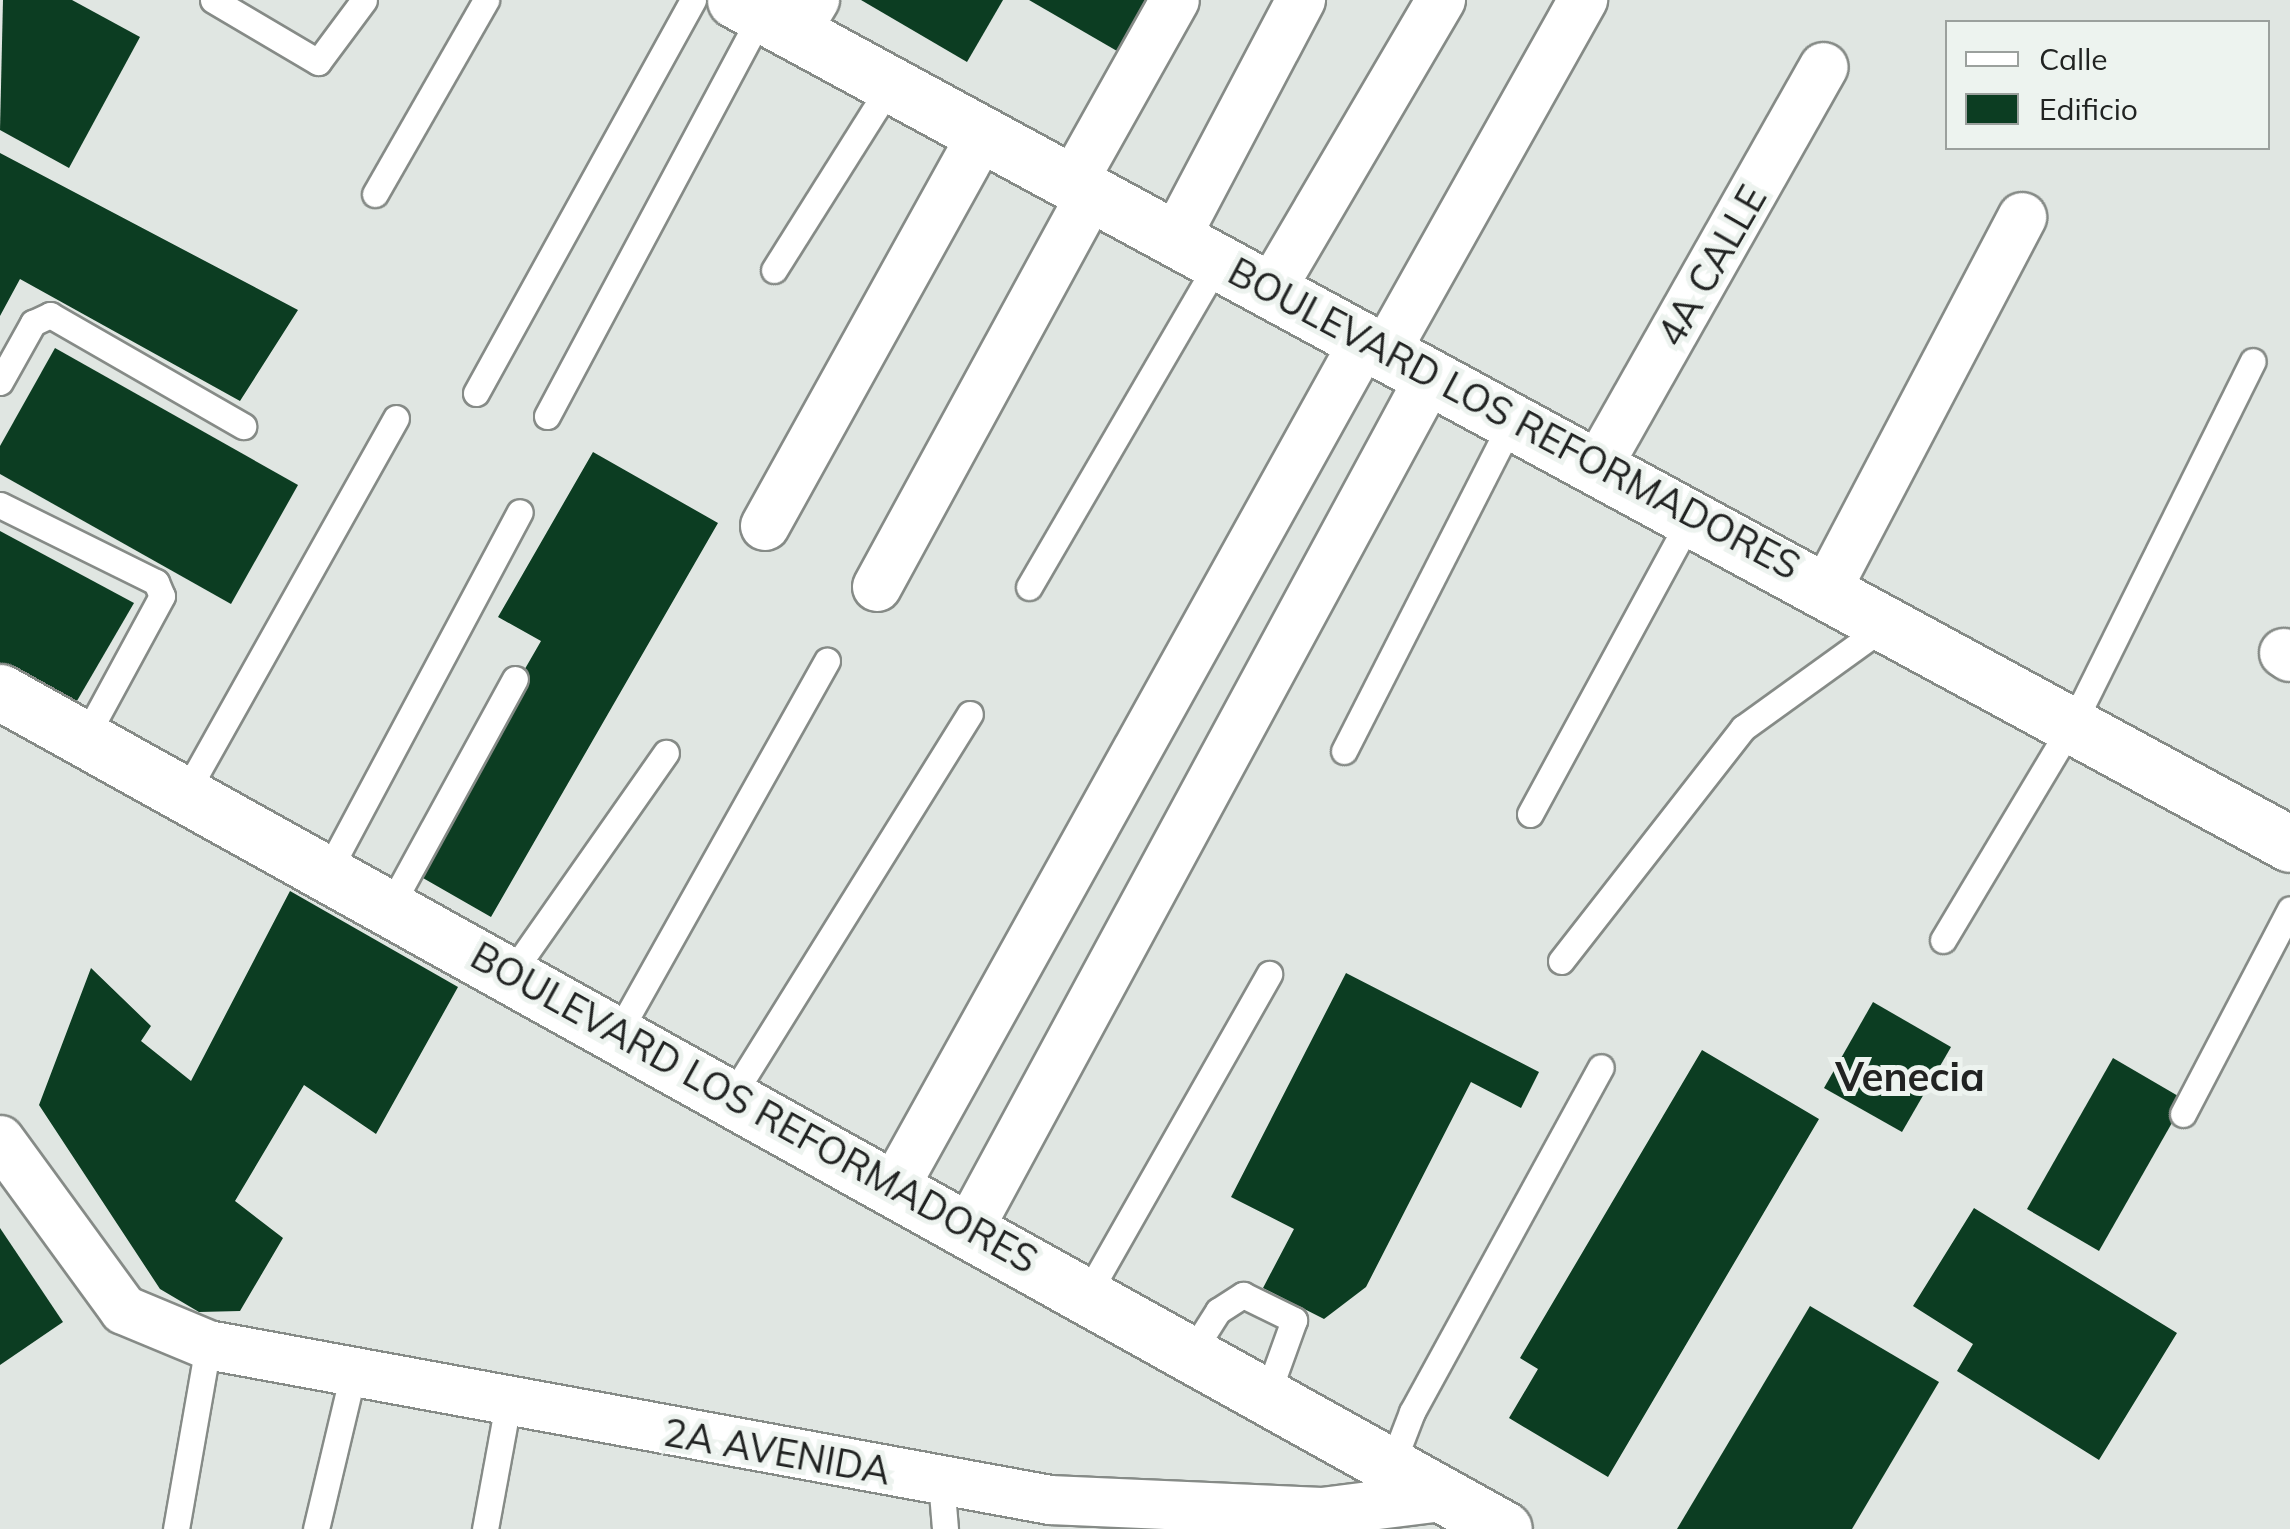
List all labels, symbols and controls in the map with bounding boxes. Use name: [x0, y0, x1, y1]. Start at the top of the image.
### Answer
legend: [1945, 20, 2270, 150]
text: Calle: [2039, 40, 2108, 78]
text: Edificio: [2039, 90, 2138, 128]
street label: 4A CALLE: [1648, 178, 1776, 354]
street label: BOULEVARD LOS REFORMADORES: [1221, 249, 1807, 589]
street label: BOULEVARD LOS REFORMADORES: [463, 933, 1045, 1283]
district label: Venecia: [1835, 1052, 1985, 1100]
street label: 2A AVENIDA: [660, 1410, 894, 1494]

